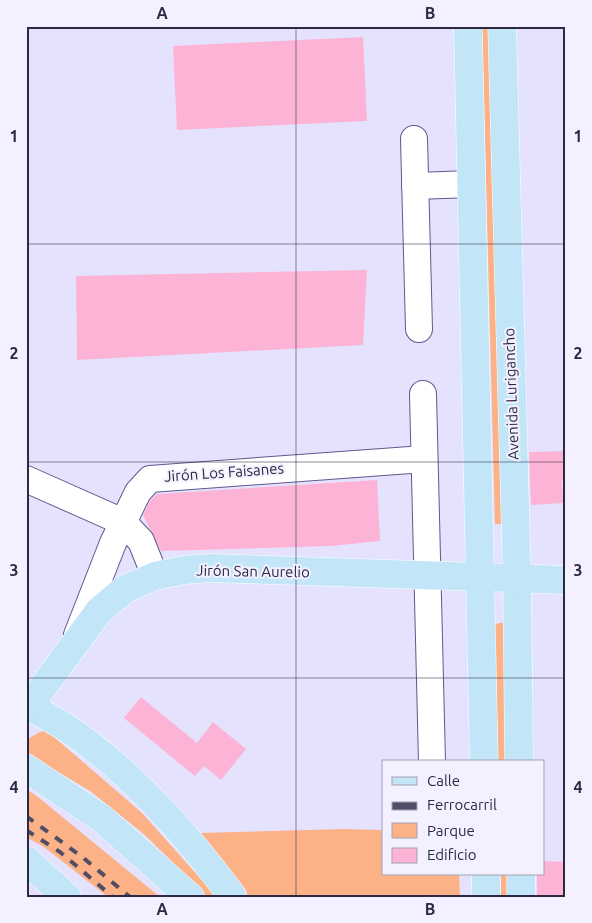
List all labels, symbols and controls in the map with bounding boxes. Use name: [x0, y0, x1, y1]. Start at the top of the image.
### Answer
text: A: [156, 4, 168, 22]
text: B: [425, 4, 435, 22]
text: 1: [9, 127, 19, 145]
text: 1: [573, 127, 583, 145]
street label: Avenida Lurigancho: [500, 328, 522, 460]
text: 2: [9, 344, 19, 362]
text: 2: [573, 344, 583, 362]
street label: Jirón Los Faisanes: [164, 459, 284, 485]
text: 3: [9, 561, 19, 579]
text: 3: [573, 561, 583, 579]
street label: Jirón San Aurelio: [196, 562, 310, 580]
legend: [382, 760, 544, 876]
text: Calle: [427, 772, 460, 789]
text: 4: [9, 778, 19, 796]
text: 4: [573, 778, 583, 796]
text: Ferrocarril: [427, 796, 497, 813]
text: Parque: [427, 822, 475, 839]
text: Edificio: [427, 846, 476, 863]
text: A: [156, 900, 168, 918]
text: B: [425, 900, 435, 918]

